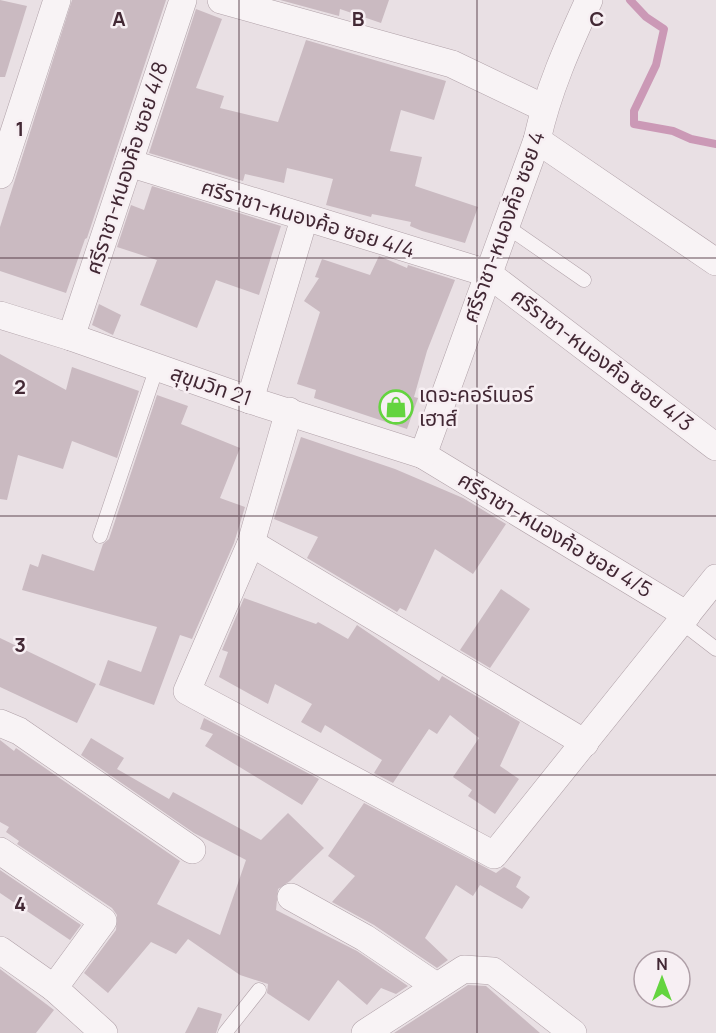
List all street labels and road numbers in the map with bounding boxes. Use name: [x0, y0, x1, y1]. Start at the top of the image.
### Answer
street label: ศรีราชา-หนองค้อ ซอย 4/8: [78, 58, 174, 278]
street label: ศรีราชา-หนองค้อ ซอย 4: [455, 127, 551, 326]
street label: ศรีราชา-หนองค้อ ซอย 4/4: [198, 172, 419, 264]
street label: ศรีราชา-หนองค้อ ซอย 4/3: [506, 281, 699, 437]
street label: สุขุมวิท 21: [167, 358, 256, 412]
street label: ศรีราชา-หนองค้อ ซอย 4/5: [453, 465, 658, 603]

